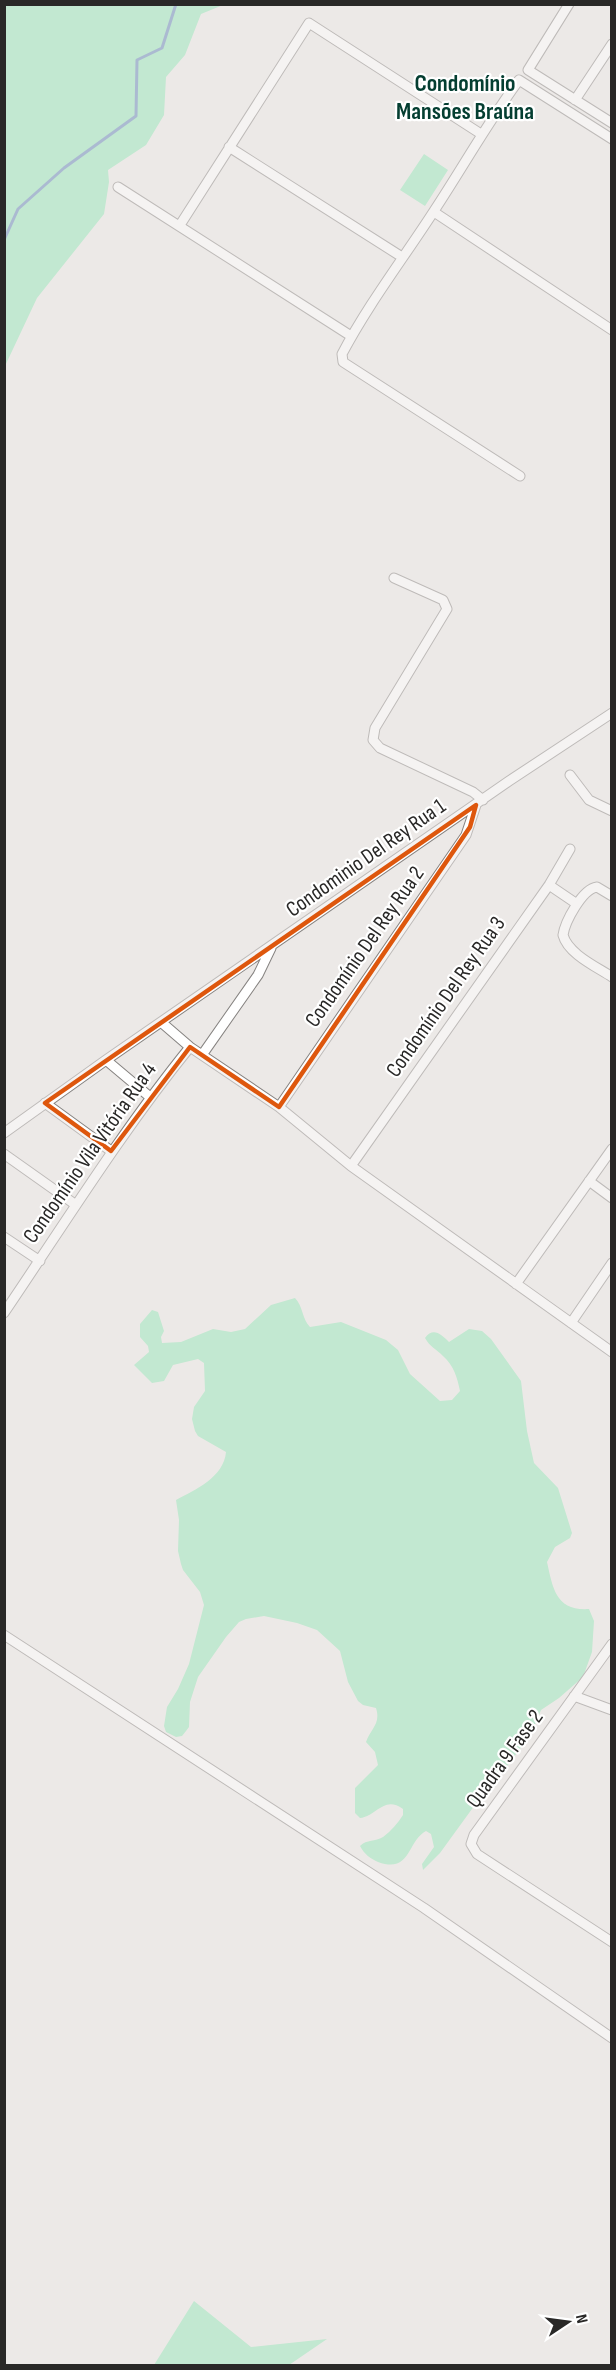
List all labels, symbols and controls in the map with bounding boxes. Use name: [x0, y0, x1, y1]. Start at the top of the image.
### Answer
district label: Condomínio Mansões Braúna: [396, 69, 534, 126]
street label: Condominio Del Rey Rua 1: [281, 793, 451, 923]
street label: Condomínio Del Rey Rua 2: [299, 861, 431, 1033]
street label: Condomínio Del Rey Rua 3: [380, 911, 512, 1083]
street label: Condomínio Vila Vitória Rua 4: [17, 1057, 163, 1249]
street label: Quadra 9 Fase 2: [460, 1705, 550, 1813]
north arrow: [538, 2292, 598, 2352]
text: N: [571, 2313, 591, 2325]

